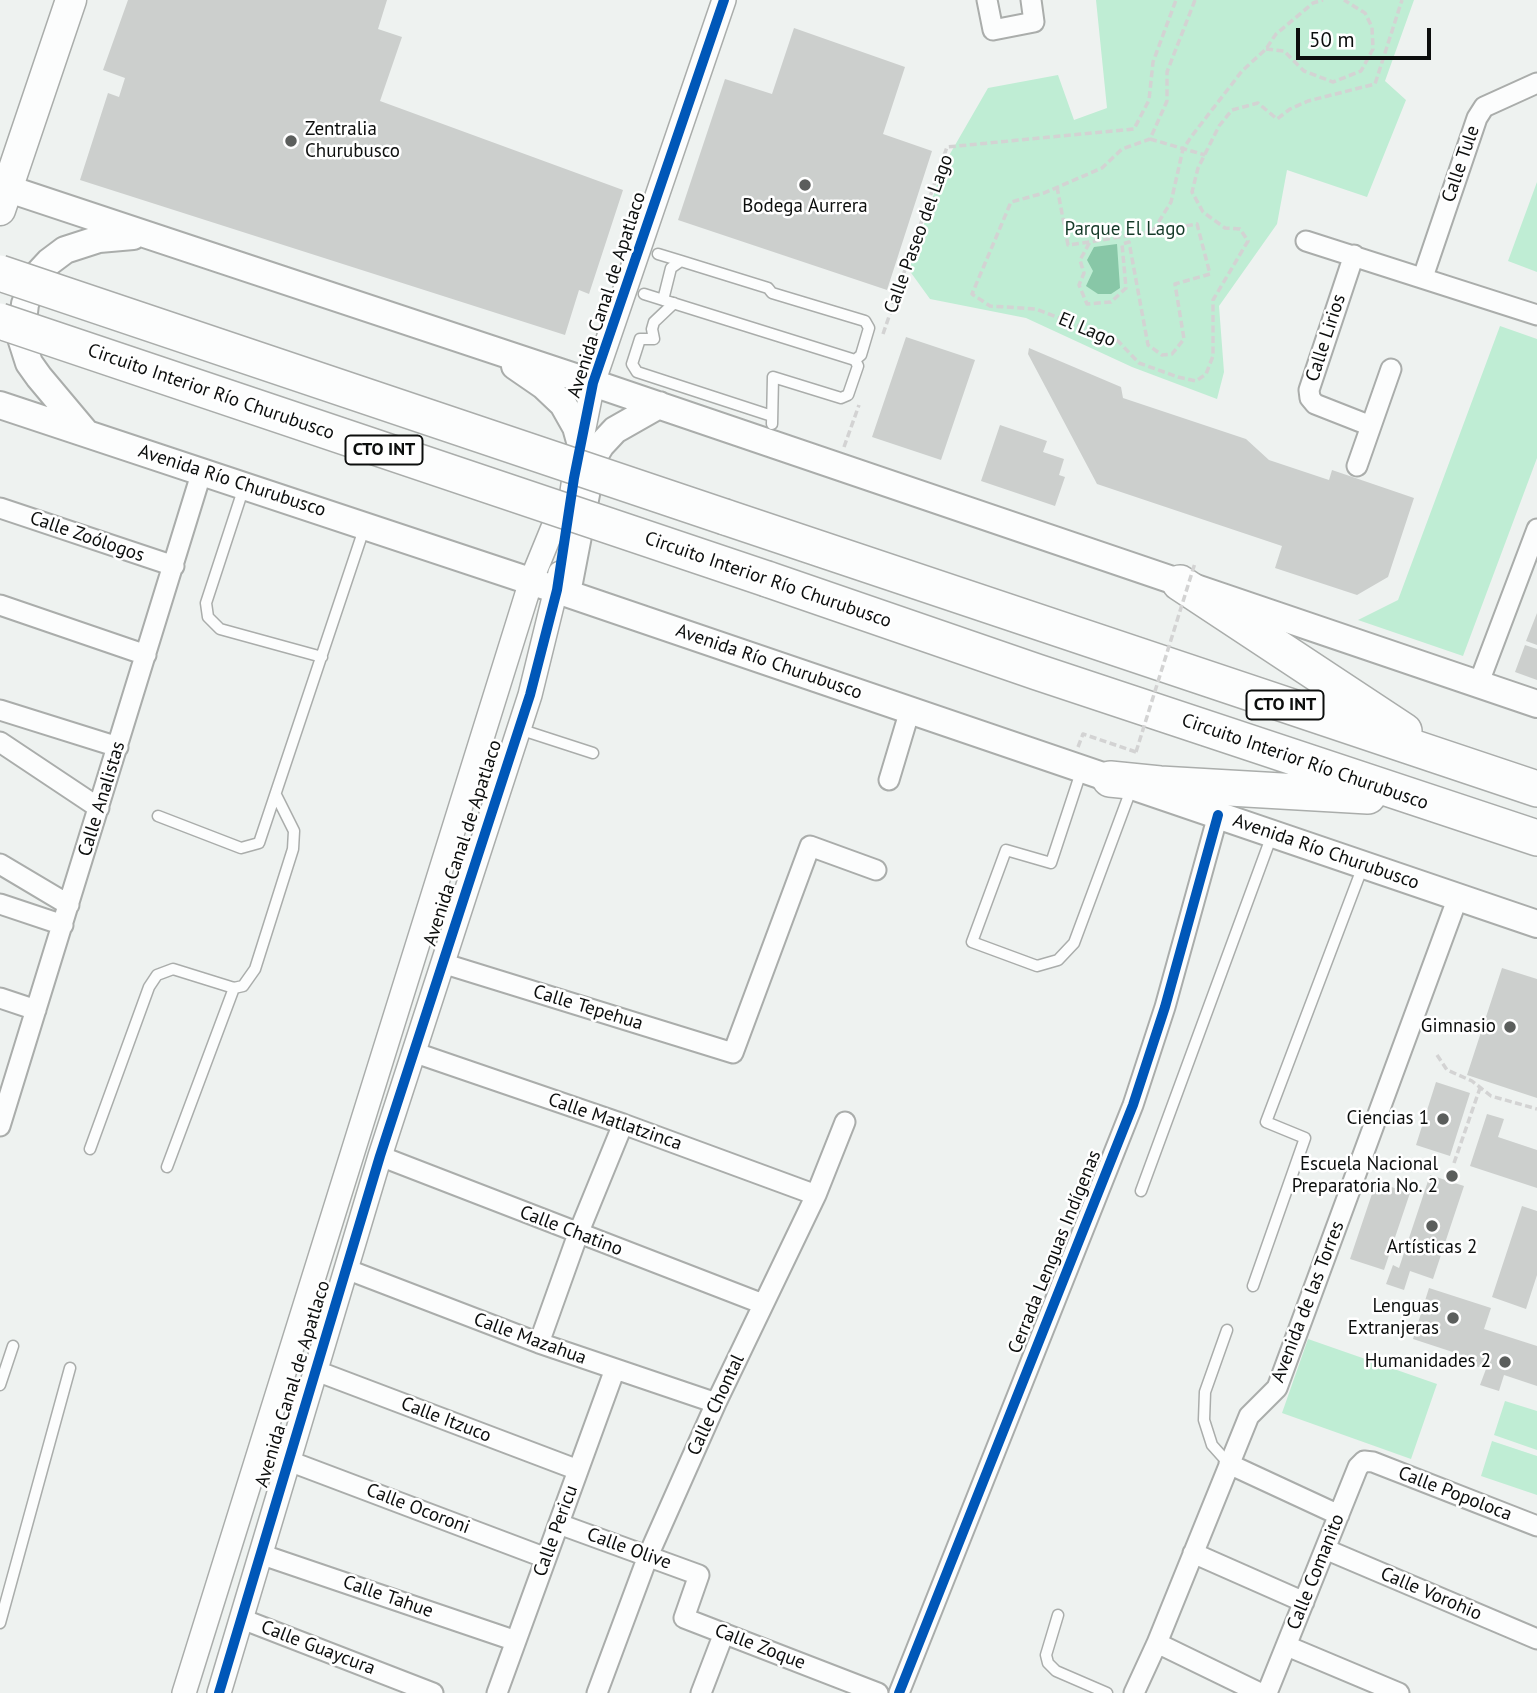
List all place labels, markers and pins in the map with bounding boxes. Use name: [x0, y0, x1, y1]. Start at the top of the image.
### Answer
place label: Zentralia Churubusco: [305, 119, 400, 163]
marker: Zentralia Churubusco: [283, 133, 299, 149]
marker: Bodega Aurrera: [797, 177, 813, 193]
place label: Bodega Aurrera: [742, 196, 868, 218]
place label: Gimnasio: [1421, 1016, 1496, 1038]
marker: Gimnasio: [1502, 1019, 1518, 1035]
place label: Ciencias 1: [1347, 1108, 1429, 1130]
marker: Ciencias 1: [1435, 1111, 1451, 1127]
place label: Escuela Nacional Preparatoria No. 2: [1292, 1154, 1438, 1198]
marker: Escuela Nacional Preparatoria No. 2: [1444, 1168, 1460, 1184]
marker: Artísticas 2: [1424, 1218, 1440, 1234]
place label: Artísticas 2: [1387, 1237, 1477, 1259]
place label: Lenguas Extranjeras: [1348, 1296, 1439, 1340]
marker: Lenguas Extranjeras: [1445, 1310, 1461, 1326]
place label: Humanidades 2: [1365, 1351, 1491, 1373]
marker: Humanidades 2: [1497, 1354, 1513, 1370]

